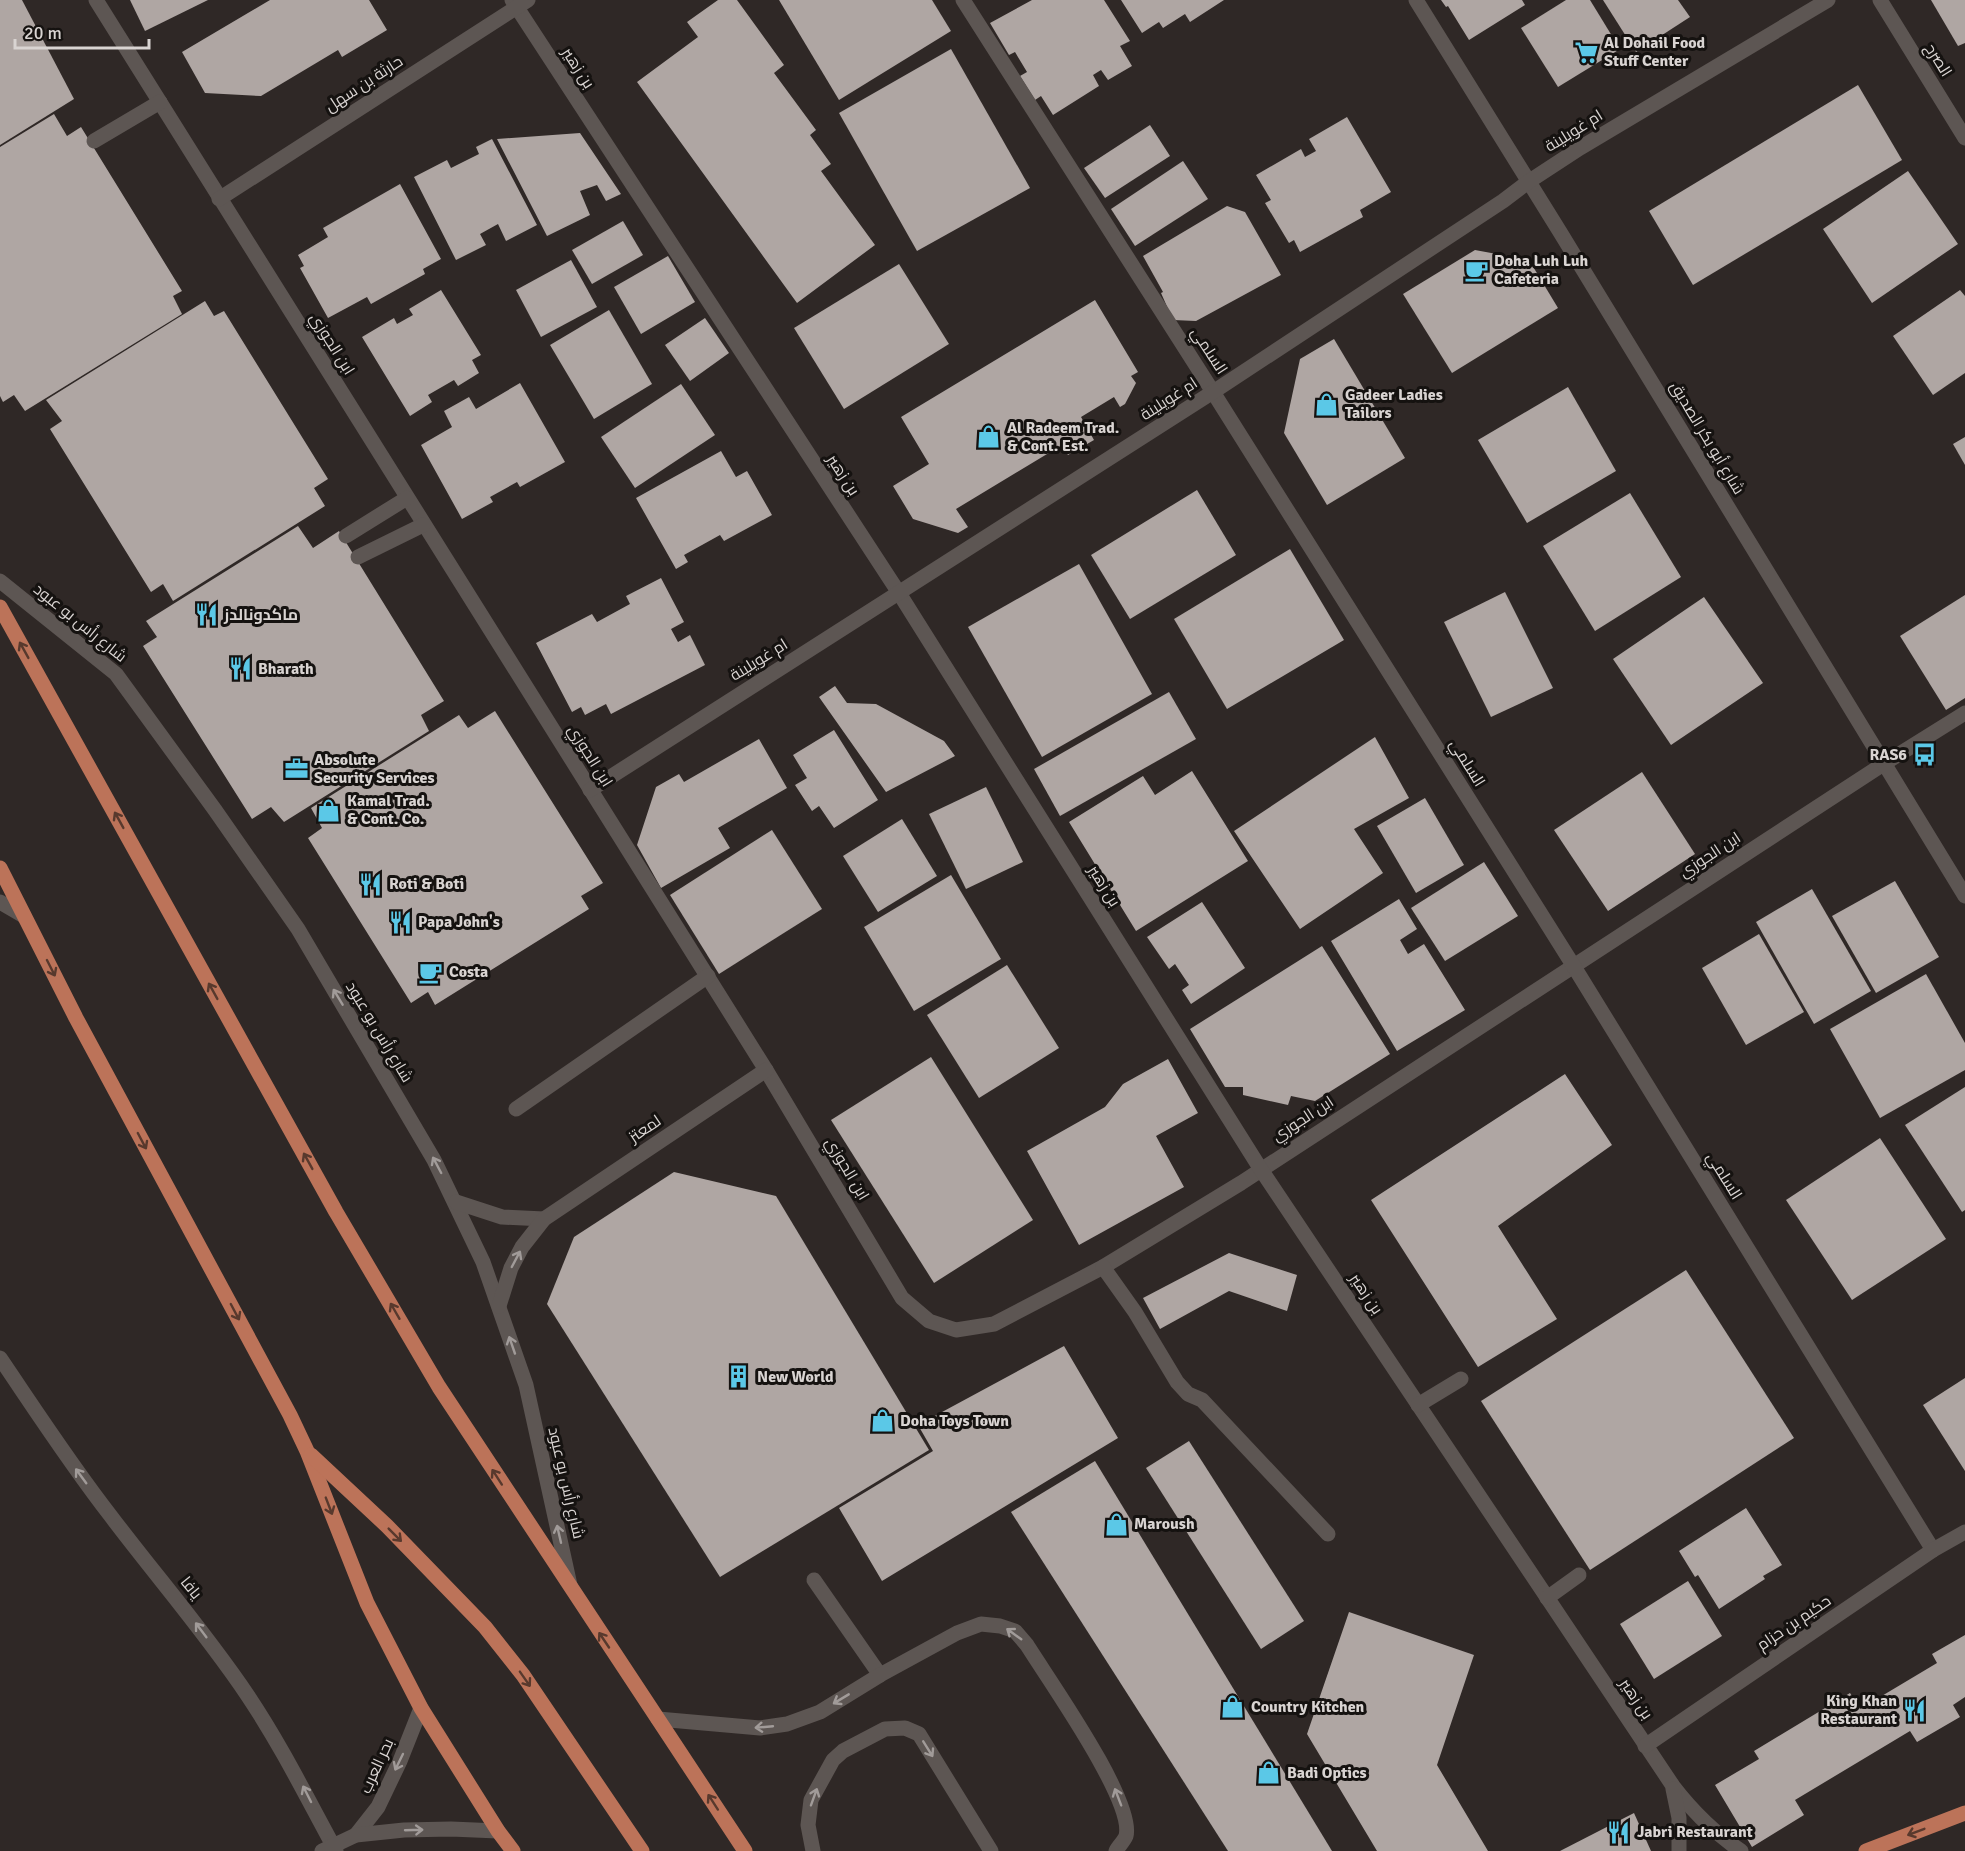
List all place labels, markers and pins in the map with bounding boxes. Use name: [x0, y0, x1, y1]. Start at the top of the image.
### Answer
place label: Al Dohail Food Stuff Center: [1604, 33, 1706, 71]
supermarket icon: Al Dohail Food Stuff Center: [1573, 39, 1599, 65]
place label: Doha Luh Luh Cafeteria: [1494, 251, 1589, 289]
cafe icon: Doha Luh Luh Cafeteria: [1463, 257, 1489, 283]
place label: Gadeer Ladies Tailors: [1345, 385, 1443, 423]
shop icon: Gadeer Ladies Tailors: [1314, 391, 1340, 417]
place label: Al Radeem Trad. & Cont. Est.: [1007, 418, 1119, 456]
shop icon: Al Radeem Trad. & Cont. Est.: [976, 424, 1002, 450]
restaurant icon: ماكدونالدز: [193, 602, 219, 628]
place label: ماكدونالدز: [223, 605, 298, 625]
restaurant icon: Bharath: [227, 656, 253, 682]
place label: Bharath: [258, 659, 314, 679]
bus stop icon: RAS6: [1912, 742, 1938, 768]
place label: RAS6: [1869, 745, 1907, 765]
place label: Absolute Security Services: [314, 750, 435, 788]
office icon: Absolute Security Services: [283, 756, 309, 782]
place label: Kamal Trad. & Cont. Co.: [347, 791, 430, 829]
shop icon: Kamal Trad. & Cont. Co.: [316, 797, 342, 823]
restaurant icon: Roti & Boti: [358, 871, 384, 897]
place label: Roti & Boti: [389, 874, 464, 894]
restaurant icon: Papa John's: [387, 909, 413, 935]
place label: Papa John's: [418, 912, 500, 932]
cafe icon: Costa: [418, 959, 444, 985]
place label: Costa: [449, 962, 488, 982]
building icon: New World: [726, 1364, 752, 1390]
place label: New World: [757, 1367, 834, 1387]
shop icon: Doha Toys Town: [869, 1408, 895, 1434]
place label: Doha Toys Town: [900, 1411, 1009, 1431]
shop icon: Maroush: [1103, 1511, 1129, 1537]
place label: Maroush: [1134, 1514, 1195, 1534]
place label: King Khan Restaurant: [1820, 1691, 1897, 1729]
shop icon: Country Kitchen: [1220, 1694, 1246, 1720]
place label: Country Kitchen: [1251, 1697, 1365, 1717]
restaurant icon: King Khan Restaurant: [1902, 1697, 1928, 1723]
shop icon: Badi Optics: [1256, 1760, 1282, 1786]
place label: Badi Optics: [1287, 1763, 1367, 1783]
restaurant icon: Jabri Restaurant: [1606, 1819, 1632, 1845]
place label: Jabri Restaurant: [1637, 1822, 1753, 1842]

